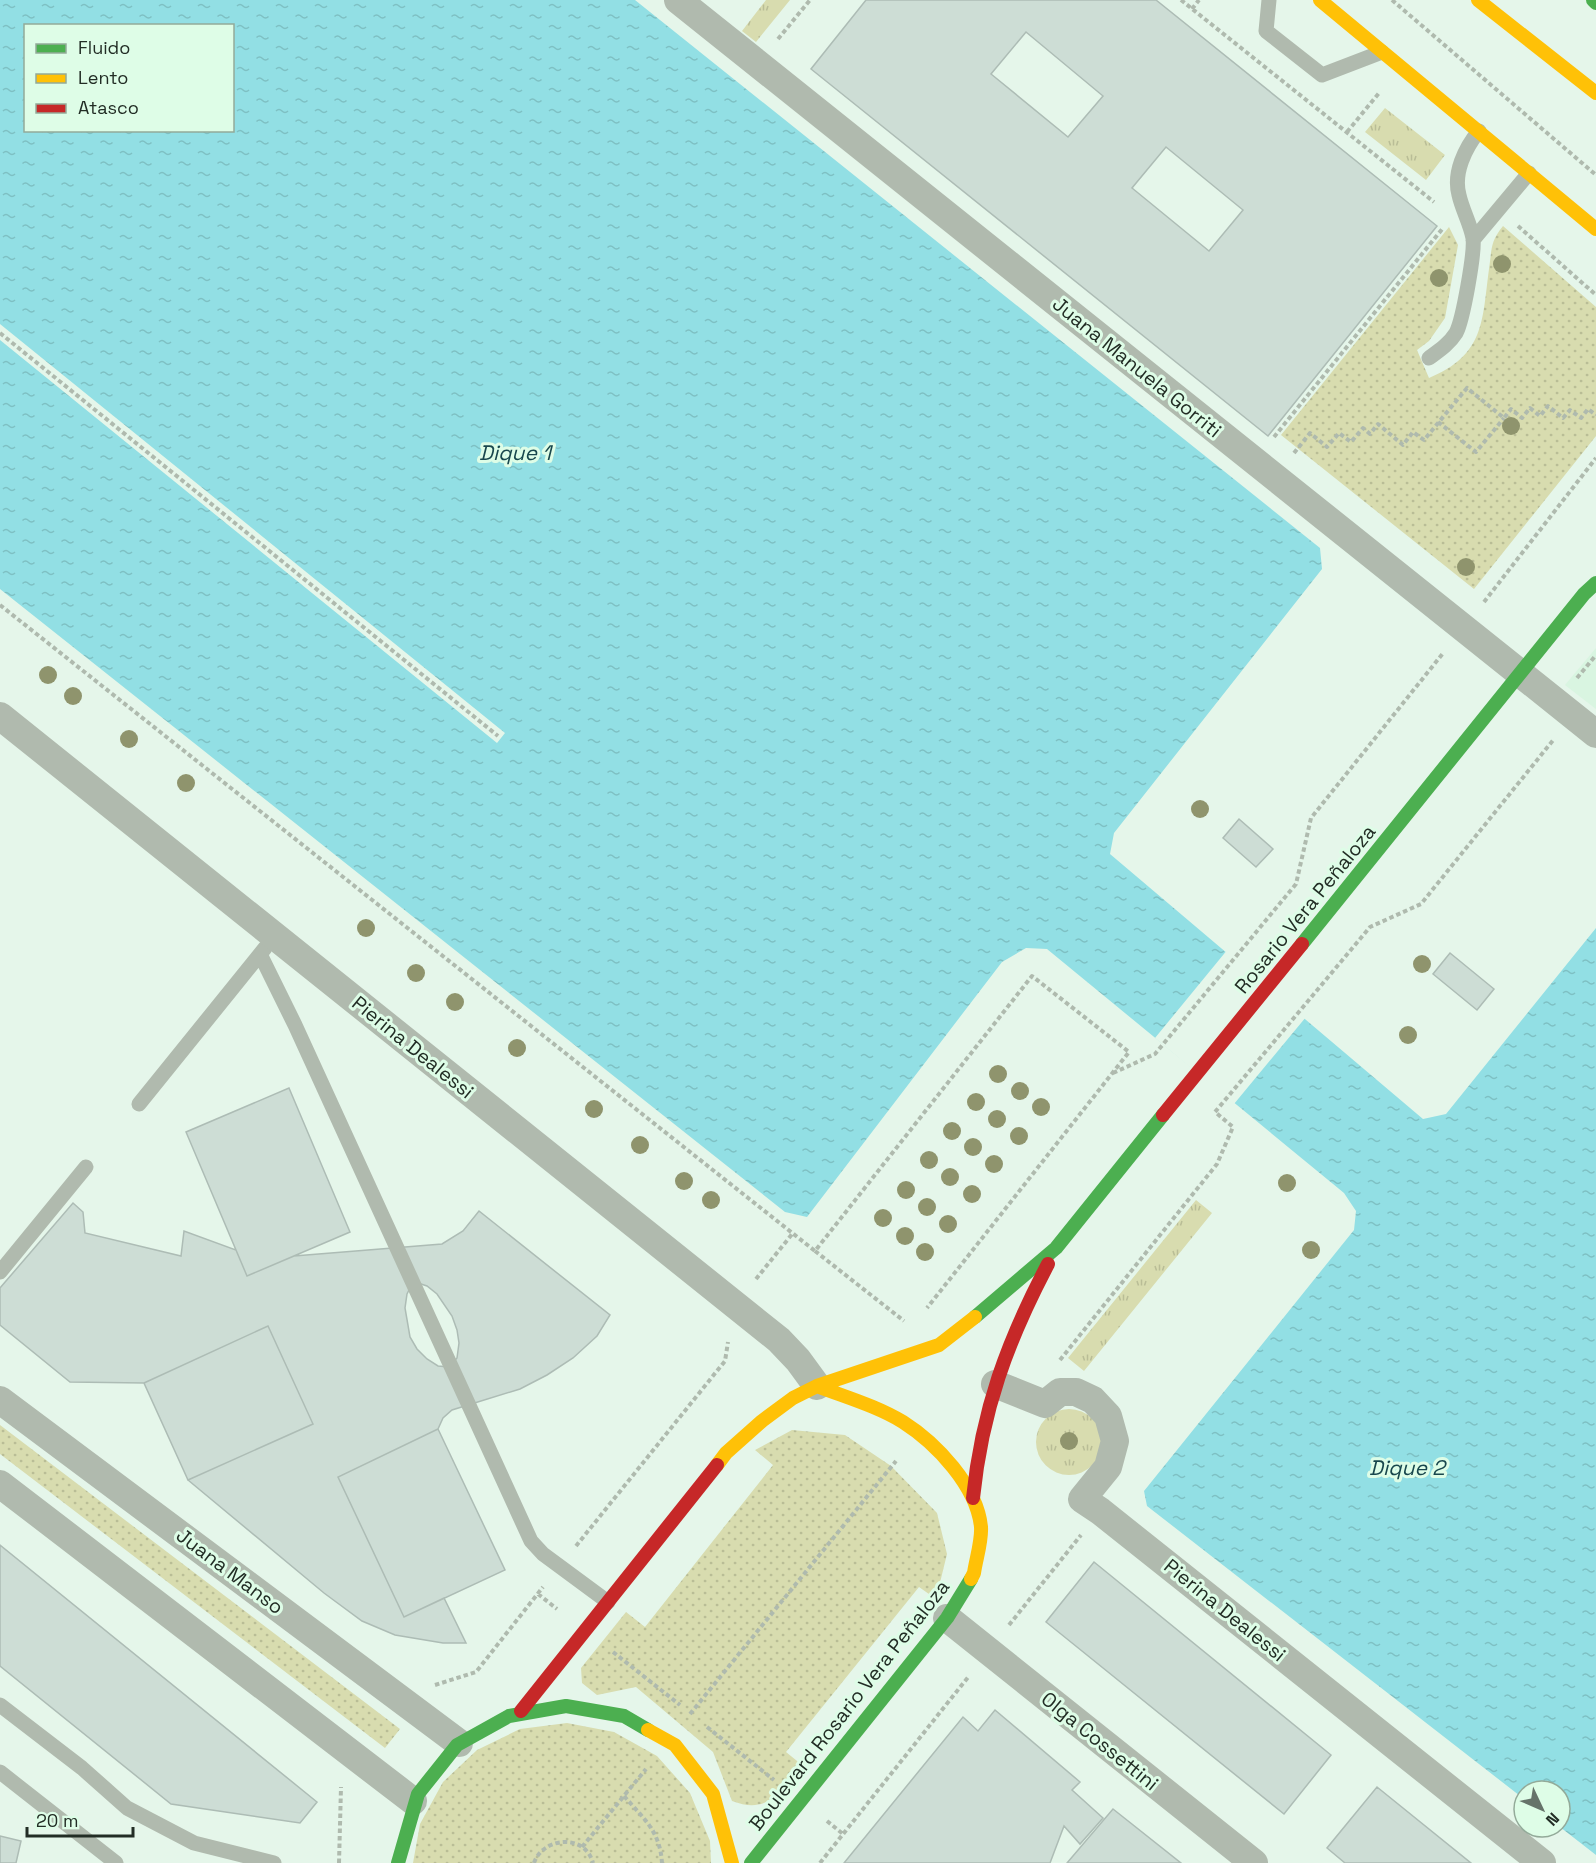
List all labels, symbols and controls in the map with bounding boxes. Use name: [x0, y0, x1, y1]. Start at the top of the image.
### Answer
legend: [24, 24, 234, 132]
text: Fluido: [78, 36, 130, 59]
text: Lento: [78, 66, 128, 89]
text: Atasco: [78, 96, 139, 119]
street label: Juana Manuela Gorriti: [1047, 291, 1227, 443]
water label: Dique 1: [479, 439, 553, 466]
street label: Rosario Vera Peñaloza: [1229, 819, 1381, 999]
street label: Pierina Dealessi: [347, 990, 479, 1104]
water label: Dique 2: [1369, 1454, 1447, 1481]
street label: Juana Manso: [171, 1522, 289, 1620]
street label: Pierina Dealessi: [1159, 1553, 1291, 1667]
street label: Boulevard Rosario Vera Peñaloza: [743, 1574, 955, 1836]
street label: Olga Cossettini: [1036, 1686, 1164, 1796]
north arrow: [1512, 1779, 1572, 1839]
scale bar: [27, 1800, 134, 1838]
text: N: [1541, 1808, 1564, 1830]
text: 20 m: [36, 1809, 79, 1832]

